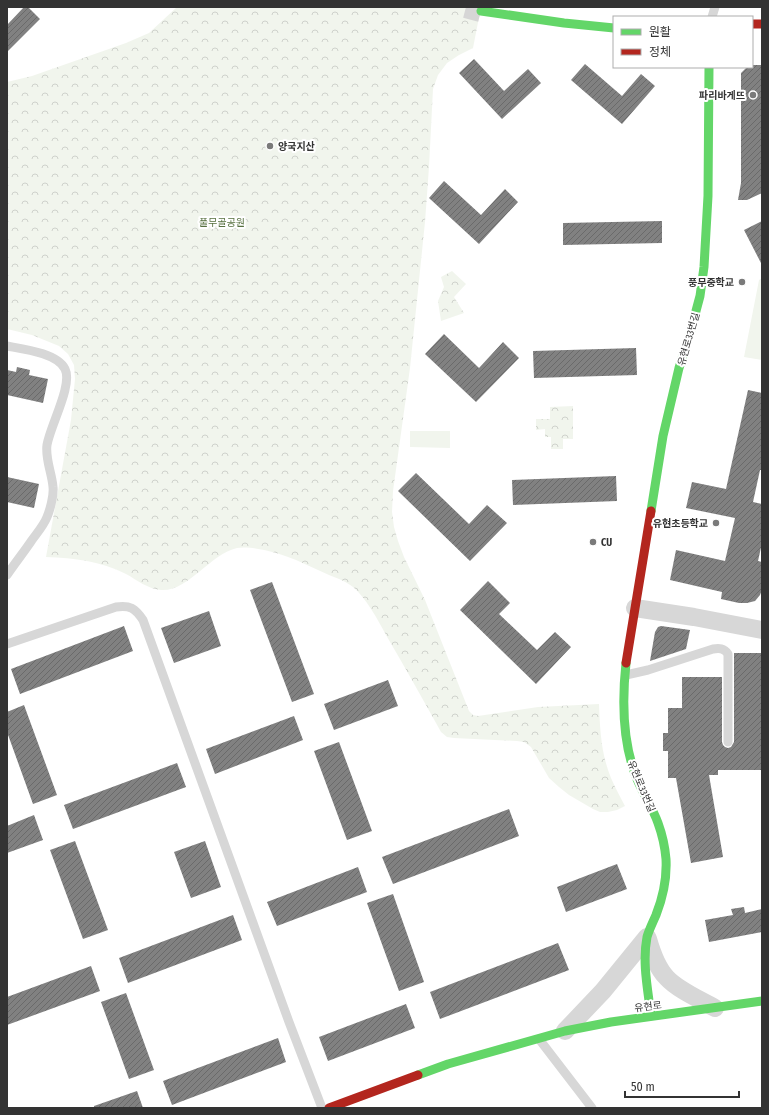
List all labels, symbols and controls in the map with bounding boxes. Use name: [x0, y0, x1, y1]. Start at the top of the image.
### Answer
legend: [613, 16, 753, 68]
text: 원활: [649, 25, 671, 39]
text: 정체: [649, 45, 671, 59]
place label: 파리바게뜨: [699, 90, 745, 102]
marker: 파리바게뜨: [748, 90, 758, 100]
marker: 양국지산: [265, 141, 275, 151]
place label: 양국지산: [278, 141, 315, 153]
park label: 풀무골공원: [199, 217, 245, 229]
place label: 풍무중학교: [688, 276, 734, 289]
marker: 풍무중학교: [737, 277, 747, 287]
street label: 유현로33번길: [676, 311, 702, 367]
place label: 유현초등학교: [653, 517, 708, 530]
marker: 유현초등학교: [711, 518, 721, 528]
marker: CU: [588, 537, 598, 547]
place label: CU: [601, 537, 612, 549]
street label: 유현로33번길: [625, 759, 657, 814]
street label: 유현로: [634, 999, 663, 1015]
scale bar: [625, 1073, 739, 1099]
text: 50 m: [631, 1080, 655, 1094]

